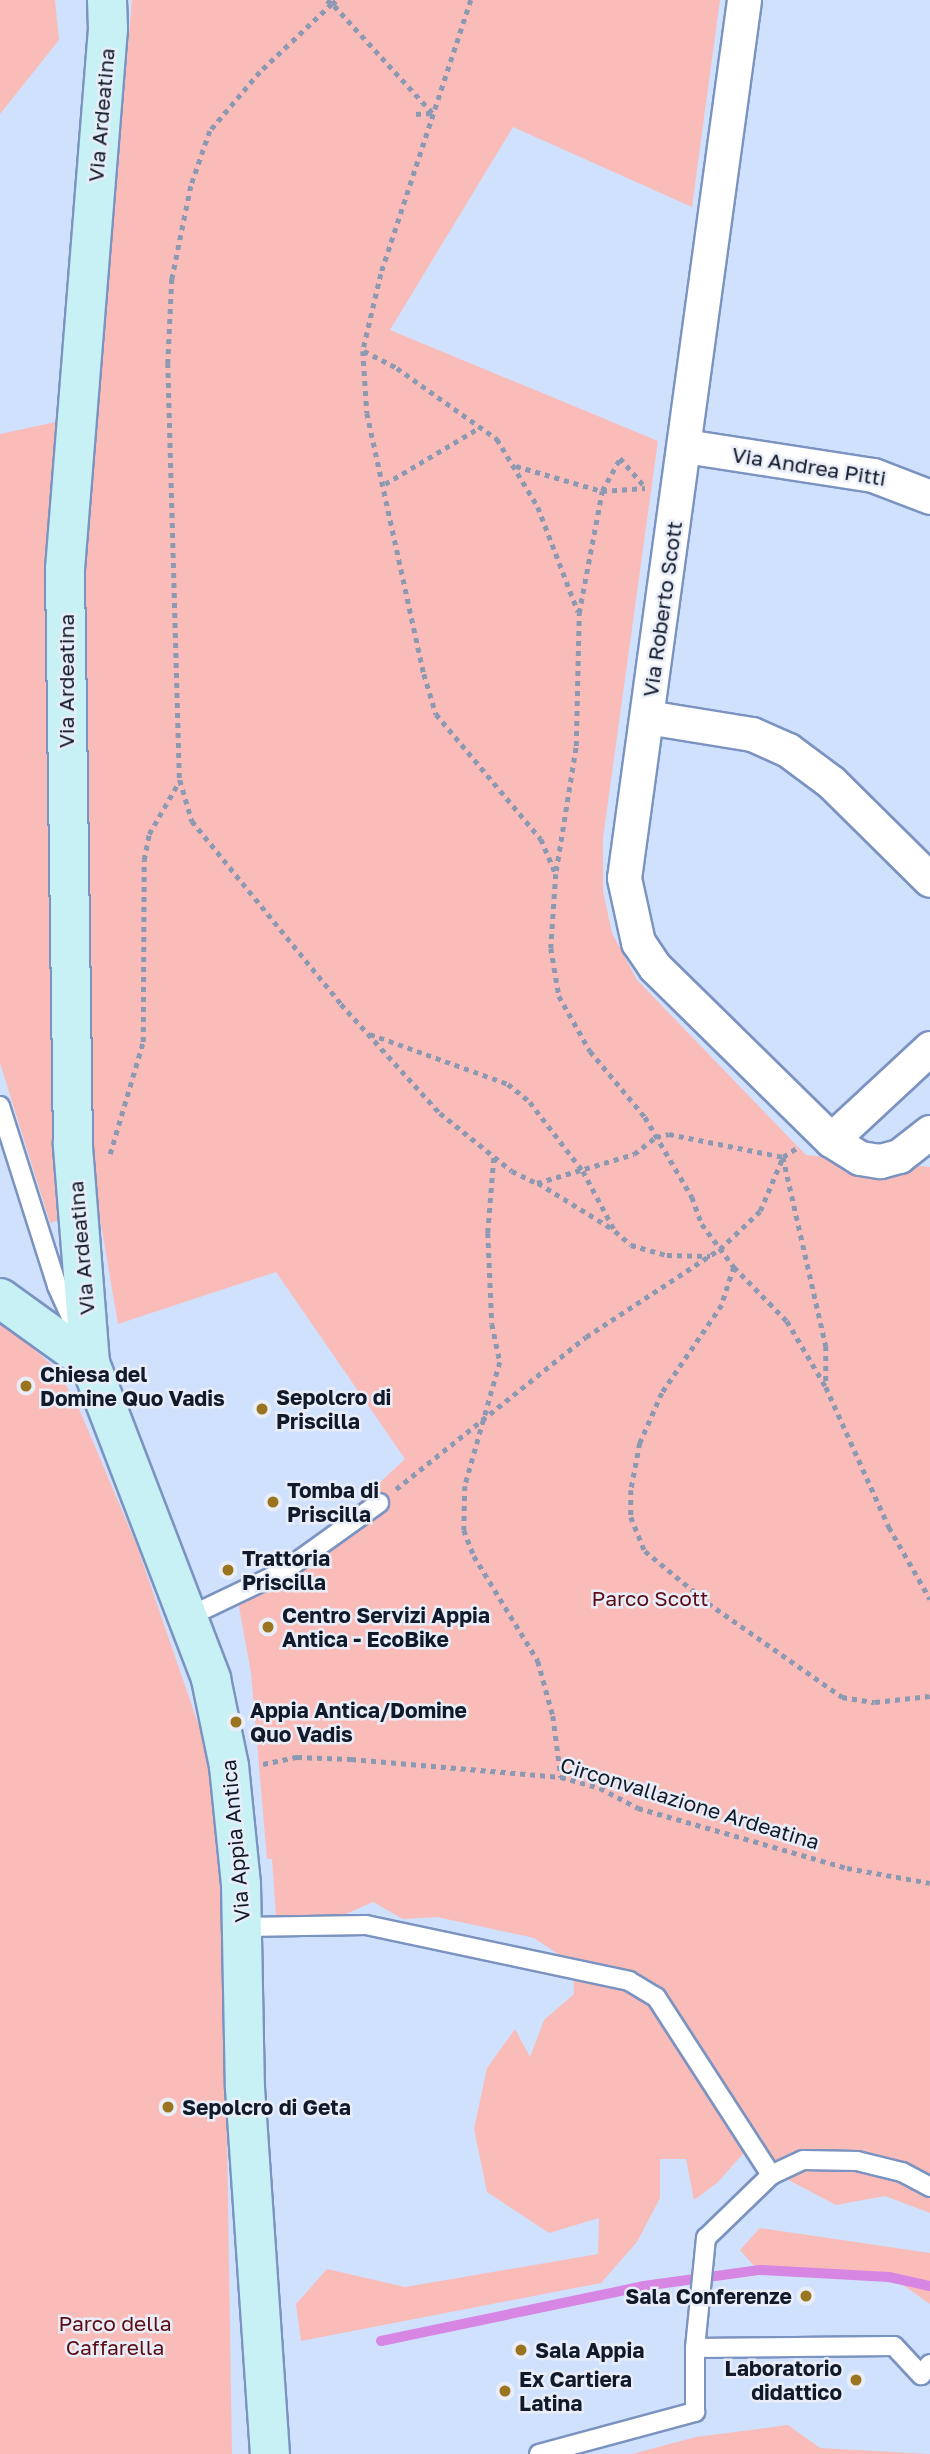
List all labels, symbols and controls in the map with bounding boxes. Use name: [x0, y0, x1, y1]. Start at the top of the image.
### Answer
street label: Via Ardeatina: [83, 47, 119, 183]
street label: Via Andrea Pitti: [730, 441, 888, 491]
street label: Via Roberto Scott: [637, 519, 687, 699]
street label: Via Ardeatina: [53, 614, 79, 748]
street label: Via Ardeatina: [63, 1180, 99, 1316]
place label: Chiesa del Domine Quo Vadis: [40, 1361, 225, 1411]
marker: Chiesa del Domine Quo Vadis: [18, 1378, 34, 1394]
place label: Sepolcro di Priscilla: [276, 1384, 391, 1434]
marker: Sepolcro di Priscilla: [254, 1401, 270, 1417]
place label: Tomba di Priscilla: [287, 1477, 379, 1527]
marker: Tomba di Priscilla: [265, 1494, 281, 1510]
place label: Trattoria Priscilla: [242, 1545, 330, 1595]
marker: Trattoria Priscilla: [220, 1562, 236, 1578]
park label: Parco Scott: [592, 1585, 708, 1611]
place label: Centro Servizi Appia Antica - EcoBike: [282, 1602, 490, 1652]
marker: Centro Servizi Appia Antica - EcoBike: [260, 1619, 276, 1635]
place label: Appia Antica/Domine Quo Vadis: [250, 1697, 467, 1747]
marker: Appia Antica/Domine Quo Vadis: [228, 1714, 244, 1730]
street label: Circonvallazione Ardeatina: [557, 1752, 823, 1854]
street label: Via Appia Antica: [215, 1758, 255, 1924]
place label: Sepolcro di Geta: [182, 2094, 351, 2120]
marker: Sepolcro di Geta: [160, 2099, 176, 2115]
place label: Sala Conferenze: [625, 2283, 792, 2309]
marker: Sala Conferenze: [798, 2288, 814, 2304]
park label: Parco della Caffarella: [58, 2310, 172, 2360]
place label: Sala Appia: [535, 2337, 644, 2363]
marker: Sala Appia: [513, 2342, 529, 2358]
place label: Laboratorio didattico: [725, 2355, 842, 2405]
place label: Ex Cartiera Latina: [519, 2366, 632, 2416]
marker: Laboratorio didattico: [848, 2372, 864, 2388]
marker: Ex Cartiera Latina: [497, 2383, 513, 2399]

